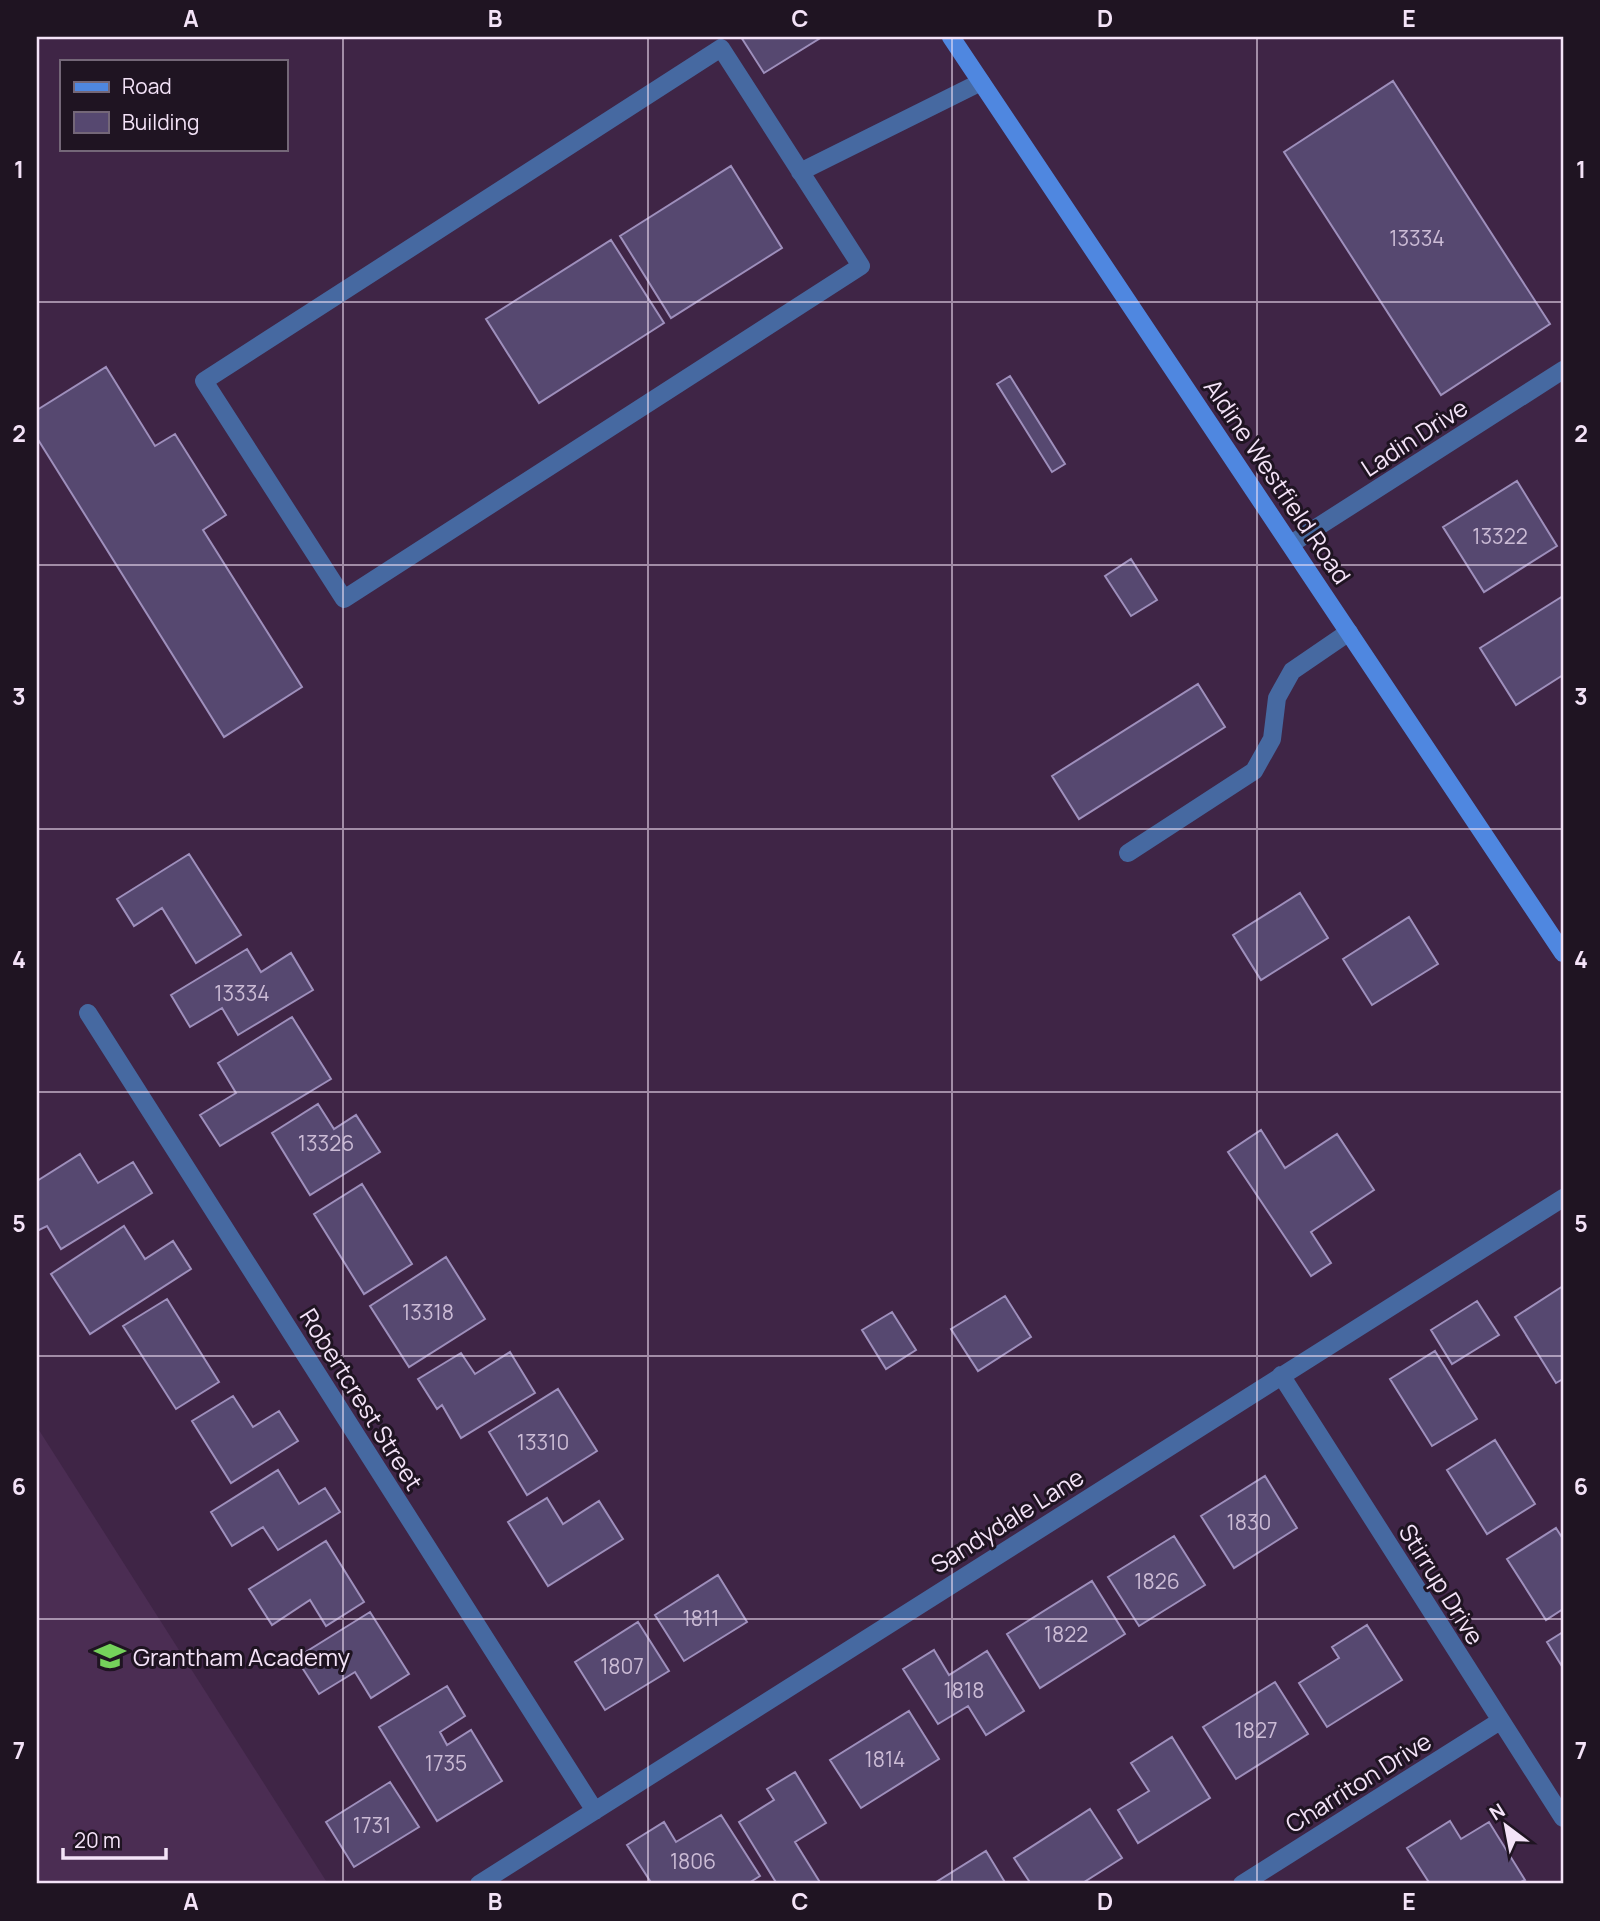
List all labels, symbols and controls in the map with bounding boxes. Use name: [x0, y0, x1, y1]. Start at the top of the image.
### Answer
text: A: [183, 2, 199, 34]
text: B: [488, 2, 502, 34]
text: C: [792, 2, 809, 34]
text: D: [1097, 2, 1113, 34]
text: E: [1402, 2, 1416, 34]
legend: [60, 60, 287, 150]
text: Road: [122, 72, 172, 100]
text: Building: [122, 108, 199, 136]
text: 1: [14, 153, 24, 185]
text: 1: [1576, 153, 1586, 185]
house number: 13334: [1389, 224, 1445, 252]
street label: Aldine Westfield Road: [1197, 372, 1359, 590]
street label: Ladin Drive: [1354, 390, 1474, 484]
text: 2: [12, 417, 26, 449]
text: 2: [1574, 417, 1588, 449]
house number: 13322: [1472, 522, 1528, 550]
text: 3: [12, 680, 26, 712]
text: 3: [1574, 680, 1588, 712]
text: 4: [12, 943, 26, 975]
text: 4: [1574, 943, 1588, 975]
house number: 13334: [214, 979, 270, 1007]
house number: 13326: [298, 1129, 354, 1157]
text: 5: [12, 1207, 26, 1239]
text: 5: [1574, 1207, 1588, 1239]
house number: 13318: [402, 1298, 454, 1326]
street label: Robertcrest Street: [293, 1302, 431, 1496]
house number: 13310: [517, 1428, 569, 1456]
street label: Sandydale Lane: [924, 1460, 1090, 1580]
text: 6: [12, 1470, 26, 1502]
text: 6: [1574, 1470, 1588, 1502]
house number: 1830: [1227, 1508, 1271, 1536]
street label: Stirrup Drive: [1392, 1517, 1492, 1651]
house number: 1826: [1134, 1567, 1180, 1595]
house number: 1811: [683, 1604, 719, 1632]
house number: 1822: [1044, 1620, 1088, 1648]
school or university icon: Grantham Academy: [93, 1639, 127, 1673]
place label: Grantham Academy: [133, 1640, 351, 1673]
house number: 1807: [600, 1652, 644, 1680]
house number: 1818: [944, 1676, 984, 1704]
house number: 1827: [1235, 1716, 1277, 1744]
street label: Charriton Drive: [1279, 1724, 1437, 1840]
text: 7: [13, 1734, 25, 1766]
text: 7: [1575, 1734, 1587, 1766]
house number: 1814: [865, 1745, 905, 1773]
house number: 1735: [425, 1749, 467, 1777]
north arrow: [1470, 1792, 1540, 1862]
text: N: [1484, 1797, 1510, 1826]
house number: 1731: [353, 1811, 391, 1839]
scale bar: [63, 1816, 166, 1860]
text: 20 m: [74, 1826, 121, 1854]
house number: 1806: [670, 1847, 716, 1875]
text: A: [183, 1885, 199, 1917]
text: B: [488, 1885, 502, 1917]
text: C: [792, 1885, 809, 1917]
text: D: [1097, 1885, 1113, 1917]
text: E: [1402, 1885, 1416, 1917]

